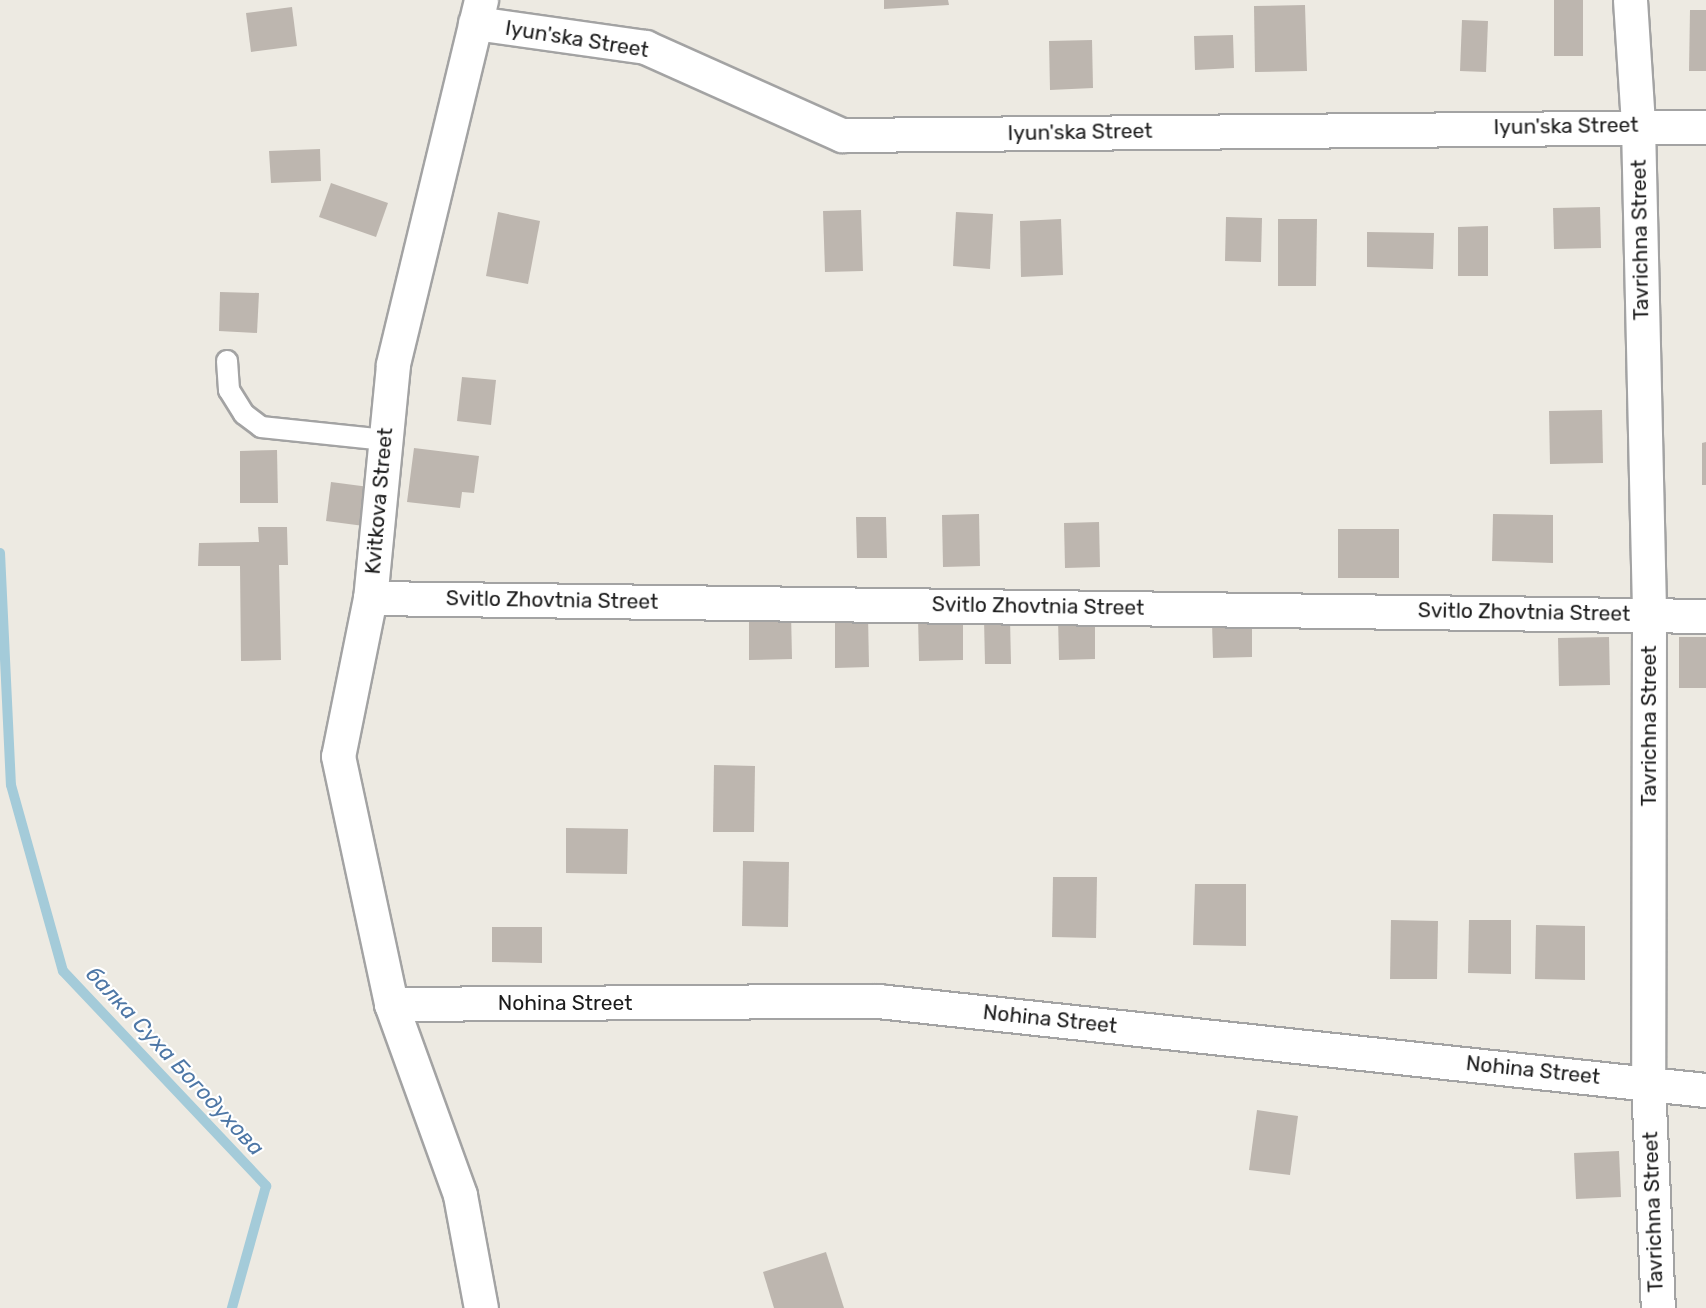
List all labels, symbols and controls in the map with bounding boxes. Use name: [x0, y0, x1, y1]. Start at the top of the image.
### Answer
street label: Iyun'ska Street: [503, 15, 651, 63]
street label: Iyun'ska Street: [1493, 112, 1639, 140]
street label: Iyun'ska Street: [1007, 118, 1153, 146]
street label: Tavrichna Street: [1626, 159, 1654, 321]
street label: Kvitkova Street: [360, 427, 398, 575]
street label: Svitlo Zhovtnia Street: [446, 586, 658, 614]
street label: Svitlo Zhovtnia Street: [932, 592, 1144, 620]
street label: Svitlo Zhovtnia Street: [1418, 598, 1630, 626]
street label: Tavrichna Street: [1636, 646, 1662, 806]
water label: балка Суха Богодухова: [81, 961, 269, 1161]
street label: Nohina Street: [498, 990, 632, 1016]
street label: Nohina Street: [982, 999, 1118, 1039]
street label: Nohina Street: [1465, 1050, 1601, 1090]
street label: Tavrichna Street: [1638, 1131, 1668, 1293]

